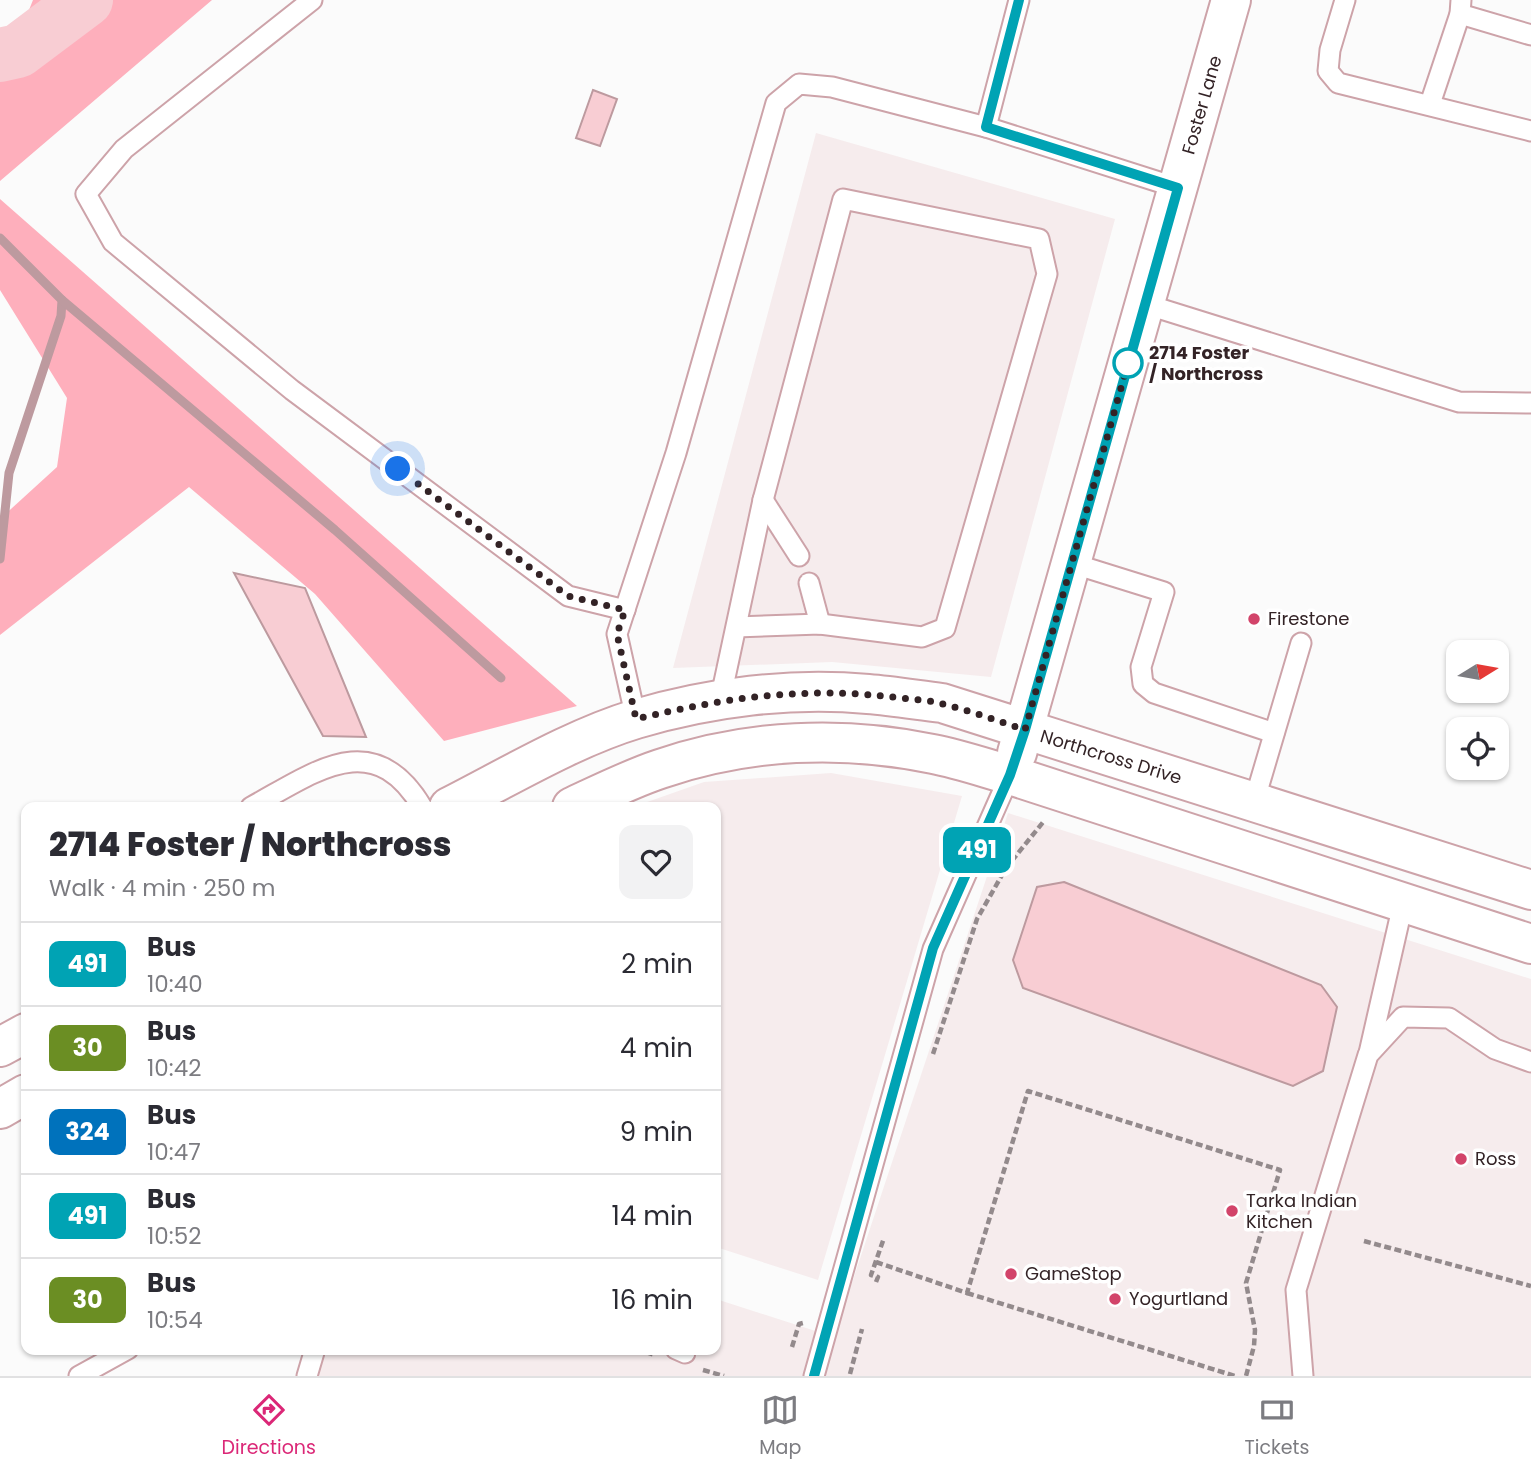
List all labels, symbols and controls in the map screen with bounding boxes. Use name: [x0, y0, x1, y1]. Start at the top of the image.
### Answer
street label: Foster Lane: [1175, 52, 1228, 157]
place label: 2714 Foster / Northcross: [1149, 340, 1263, 386]
marker: 2714 Foster / Northcross: [1113, 348, 1143, 378]
your location: [380, 451, 415, 486]
place label: Firestone: [1268, 606, 1350, 631]
marker: Firestone: [1246, 611, 1262, 627]
north arrow: [1446, 640, 1508, 704]
map controls: [1446, 640, 1509, 780]
button: locate: [1446, 717, 1509, 780]
street label: Northcross Drive: [1037, 723, 1185, 790]
text: 2714 Foster / Northcross: [49, 821, 452, 868]
button: heart: [619, 825, 693, 899]
line badge: 491: [937, 827, 1017, 873]
text: 491: [957, 833, 997, 866]
text: Walk · 4 min · 250 m: [49, 872, 275, 904]
text: Bus: [147, 929, 196, 965]
text: 2 min: [621, 946, 693, 982]
text: 491: [67, 947, 108, 980]
text: 10:40: [147, 968, 203, 1000]
text: Bus: [147, 1013, 196, 1049]
text: 4 min: [620, 1030, 693, 1066]
text: 30: [72, 1031, 103, 1064]
text: 10:42: [147, 1052, 201, 1084]
text: Bus: [147, 1097, 196, 1133]
text: 9 min: [620, 1114, 693, 1150]
text: 324: [65, 1115, 110, 1148]
text: 10:47: [147, 1136, 201, 1168]
place label: Ross: [1475, 1146, 1516, 1171]
marker: Ross: [1453, 1151, 1469, 1167]
text: Bus: [147, 1181, 196, 1217]
place label: Tarka Indian Kitchen: [1246, 1188, 1357, 1234]
text: 14 min: [612, 1198, 693, 1234]
text: 491: [67, 1199, 108, 1232]
marker: Tarka Indian Kitchen: [1224, 1203, 1240, 1219]
text: 10:52: [147, 1220, 201, 1252]
place label: GameStop: [1025, 1261, 1122, 1286]
text: Bus: [147, 1265, 196, 1301]
marker: GameStop: [1003, 1266, 1019, 1282]
text: 16 min: [611, 1282, 693, 1318]
text: 30: [72, 1283, 103, 1316]
place label: Yogurtland: [1129, 1286, 1228, 1311]
marker: Yogurtland: [1107, 1291, 1123, 1307]
text: 10:54: [147, 1304, 203, 1336]
tab: Directions: [222, 1391, 316, 1462]
tab: Map: [759, 1391, 801, 1462]
tab: Tickets: [1244, 1391, 1309, 1462]

